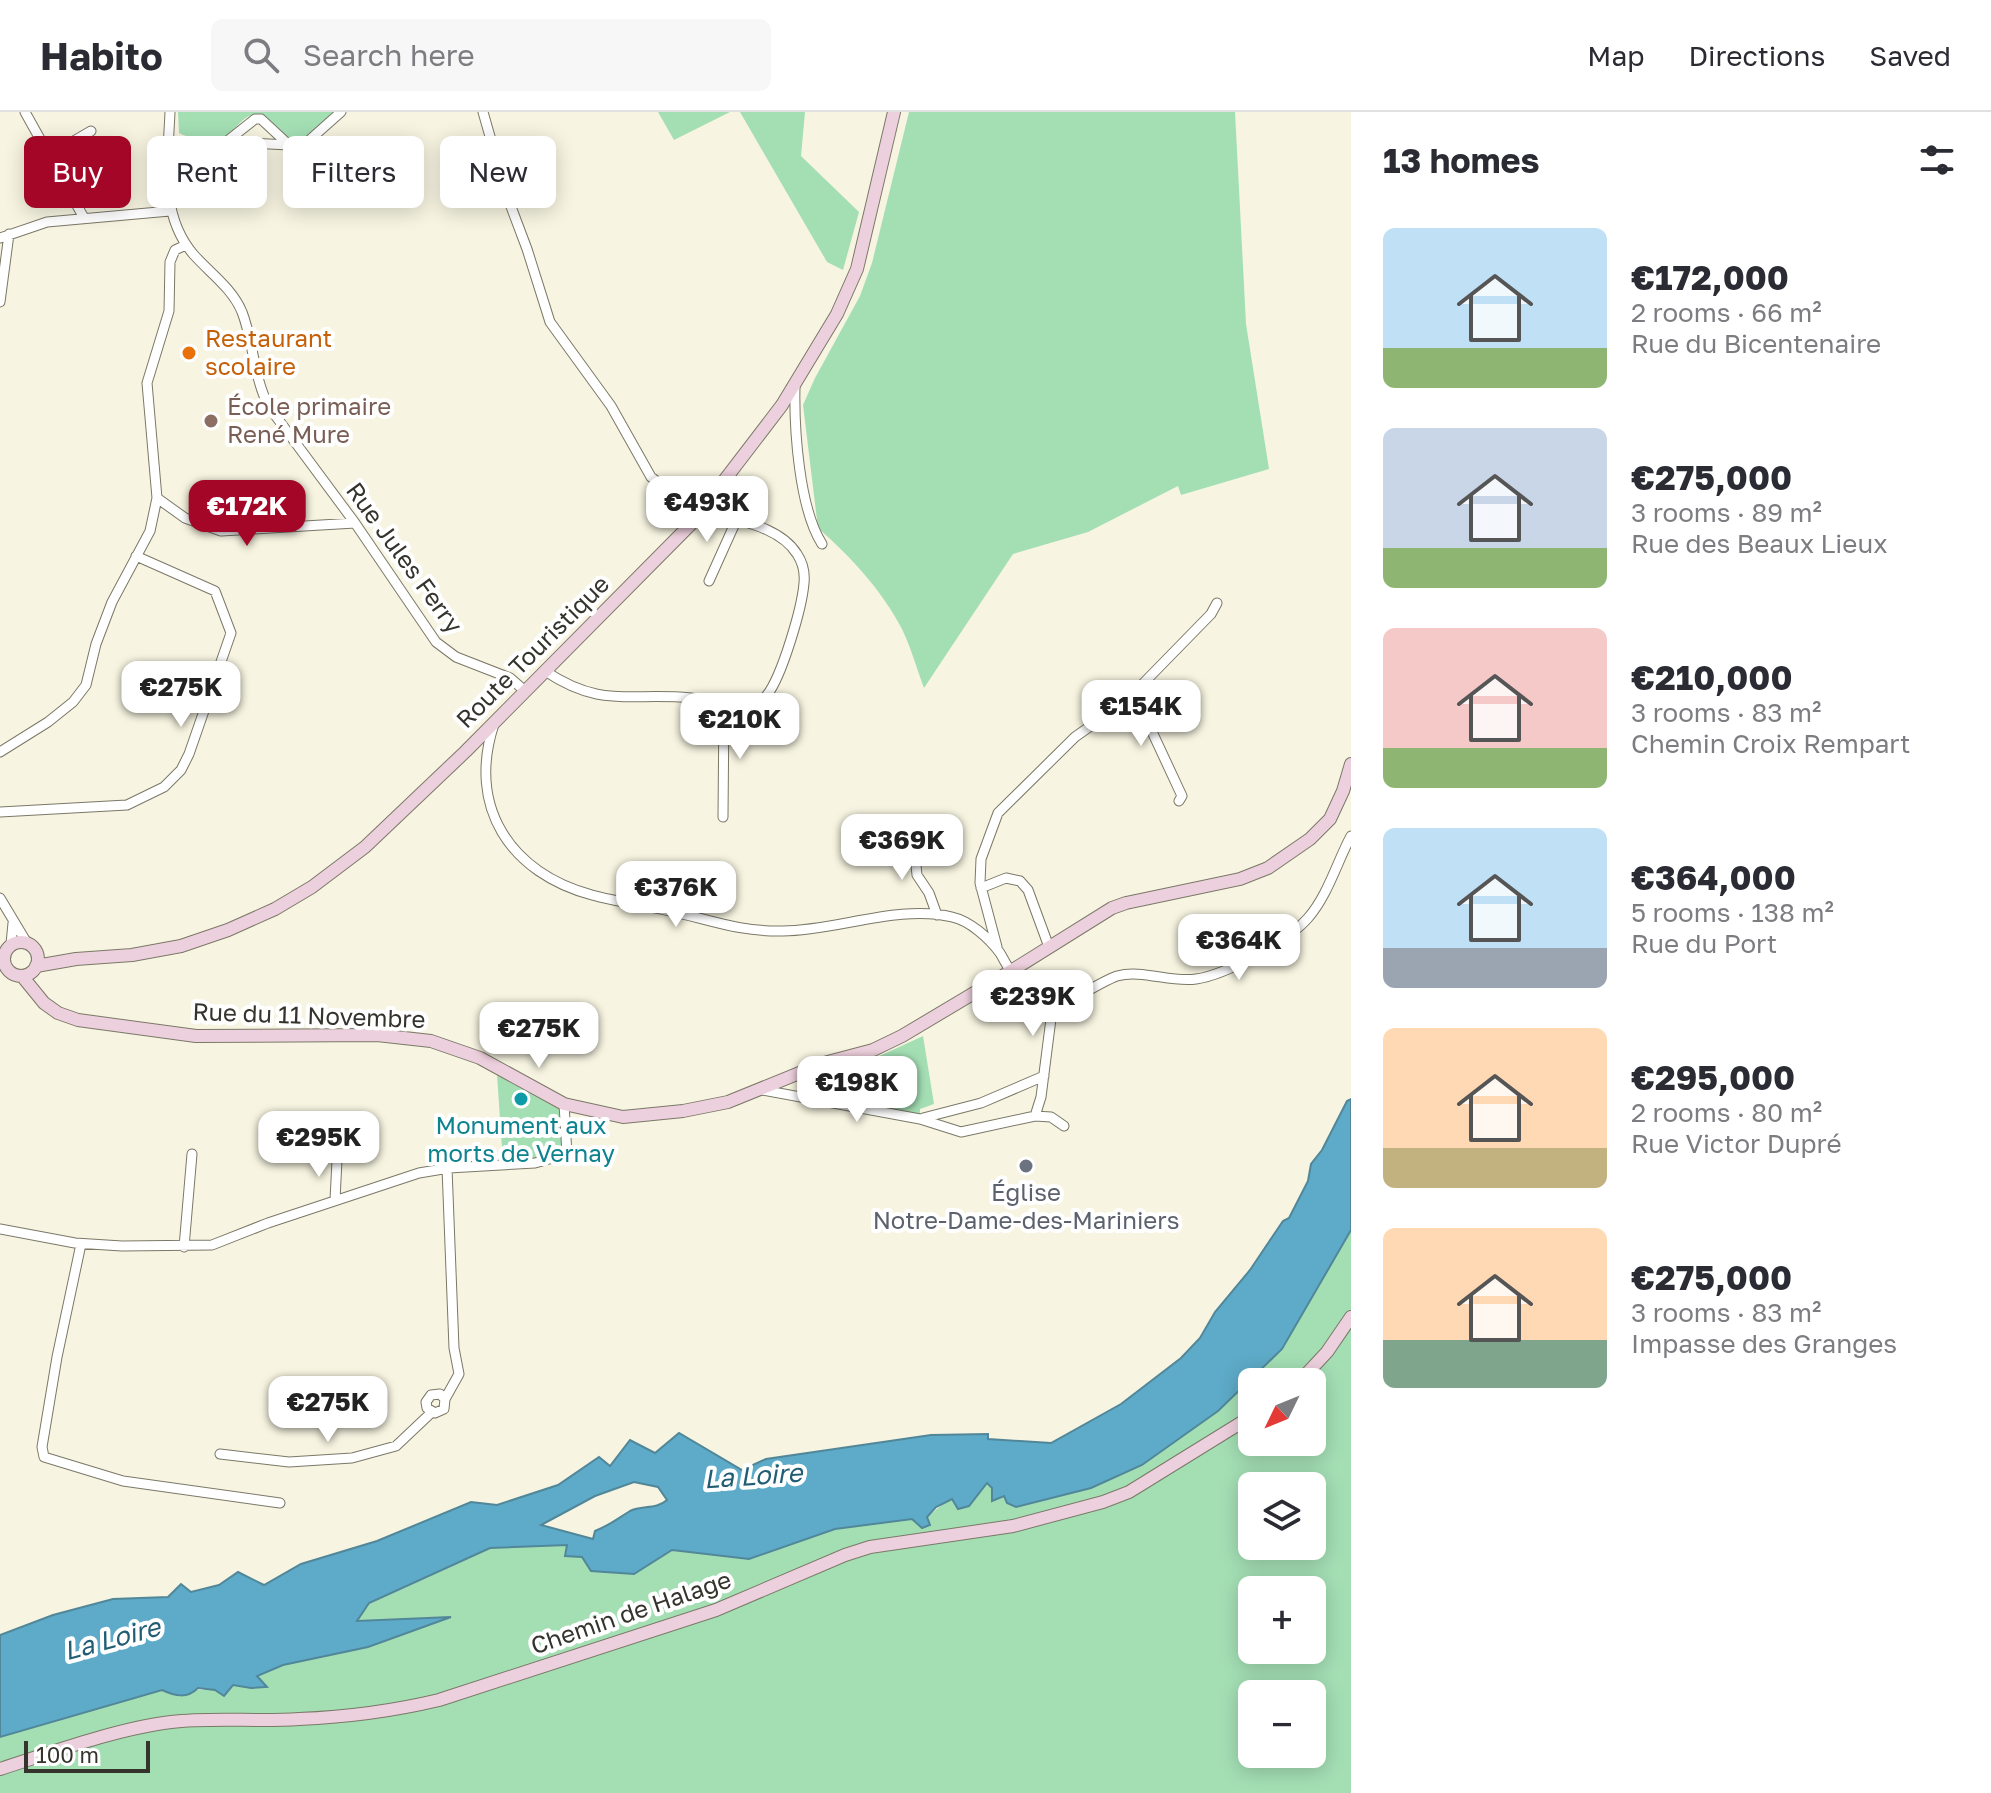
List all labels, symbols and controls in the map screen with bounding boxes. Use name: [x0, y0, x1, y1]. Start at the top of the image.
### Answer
search box: [211, 19, 771, 91]
text: Habito: [40, 33, 163, 78]
icon: search: [239, 33, 283, 77]
text: Search here: [303, 37, 475, 73]
text: Map: [1587, 39, 1644, 72]
text: Directions: [1688, 39, 1825, 72]
text: Saved: [1869, 39, 1951, 72]
chip: Buy: [24, 136, 131, 208]
chip: Rent: [147, 136, 267, 208]
chip: Filters: [283, 136, 424, 208]
chip: New: [440, 136, 556, 208]
icon: filters: [1915, 138, 1959, 182]
text: 13 homes: [1383, 140, 1540, 180]
text: €172,000: [1631, 257, 1789, 297]
icon: home: [1447, 260, 1543, 356]
text: 2 rooms · 66 m²: [1631, 297, 1822, 328]
place label: Restaurant scolaire: [205, 323, 332, 380]
text: Rue du Bicentenaire: [1631, 328, 1881, 359]
marker: Restaurant scolaire: [180, 344, 198, 362]
place label: École primaire René Mure: [227, 391, 391, 448]
marker: École primaire René Mure: [202, 412, 220, 430]
text: €275,000: [1631, 457, 1792, 497]
icon: home: [1447, 460, 1543, 556]
street label: Rue Jules Ferry: [341, 476, 470, 638]
pin: €493K: [651, 476, 763, 544]
pin: €172K: [191, 480, 303, 548]
text: €493K: [664, 486, 750, 517]
text: €172K: [207, 490, 287, 521]
text: 3 rooms · 89 m²: [1631, 497, 1822, 528]
text: Rue des Beaux Lieux: [1631, 528, 1887, 559]
street label: Route Touristique: [450, 569, 614, 733]
text: €210,000: [1631, 657, 1793, 697]
icon: home: [1447, 660, 1543, 756]
pin: €275K: [125, 661, 237, 729]
text: €275K: [139, 671, 223, 702]
pin: €154K: [1085, 680, 1197, 748]
text: €154K: [1100, 690, 1182, 721]
pin: €210K: [684, 693, 796, 761]
text: 3 rooms · 83 m²: [1631, 697, 1821, 728]
text: €210K: [698, 703, 782, 734]
text: Chemin Croix Rempart: [1631, 728, 1910, 759]
pin: €369K: [846, 814, 958, 882]
text: €369K: [859, 824, 945, 855]
text: €364,000: [1631, 857, 1796, 897]
icon: home: [1447, 860, 1543, 956]
pin: €376K: [620, 861, 732, 929]
text: €376K: [634, 871, 718, 902]
text: 5 rooms · 138 m²: [1631, 897, 1834, 928]
pin: €364K: [1183, 914, 1295, 982]
text: €364K: [1196, 924, 1282, 955]
text: Rue du Port: [1631, 928, 1777, 959]
pin: €239K: [977, 970, 1089, 1038]
text: €239K: [990, 980, 1076, 1011]
street label: Rue du 11 Novembre: [192, 996, 426, 1033]
pin: €275K: [483, 1002, 595, 1070]
text: €275K: [497, 1012, 581, 1043]
pin: €198K: [801, 1056, 913, 1124]
text: €295,000: [1631, 1057, 1795, 1097]
icon: home: [1447, 1060, 1543, 1156]
text: €198K: [815, 1066, 899, 1097]
marker: Monument aux morts de Vernay: [512, 1090, 530, 1108]
text: 2 rooms · 80 m²: [1631, 1097, 1822, 1128]
place label: Monument aux morts de Vernay: [427, 1110, 615, 1167]
pin: €295K: [263, 1111, 375, 1179]
text: €295K: [276, 1121, 362, 1152]
text: Rue Victor Dupré: [1631, 1128, 1842, 1159]
marker: Église Notre-Dame-des-Mariniers: [1017, 1157, 1035, 1175]
place label: Église Notre-Dame-des-Mariniers: [873, 1177, 1179, 1234]
text: €275,000: [1631, 1257, 1792, 1297]
icon: home: [1447, 1260, 1543, 1356]
text: 3 rooms · 83 m²: [1631, 1297, 1821, 1328]
text: Impasse des Granges: [1631, 1328, 1897, 1359]
north arrow: [1238, 1368, 1326, 1456]
map controls: [1238, 1368, 1326, 1768]
pin: €275K: [272, 1376, 384, 1444]
text: €275K: [286, 1386, 370, 1417]
water label: La Loire: [703, 1456, 805, 1494]
button: layers: [1238, 1472, 1326, 1560]
street label: Chemin de Halage: [527, 1564, 734, 1659]
button: +: [1238, 1576, 1326, 1664]
water label: La Loire: [60, 1610, 165, 1666]
button: −: [1238, 1680, 1326, 1768]
scale bar: [24, 1737, 150, 1773]
text: 100 m: [36, 1741, 99, 1768]

